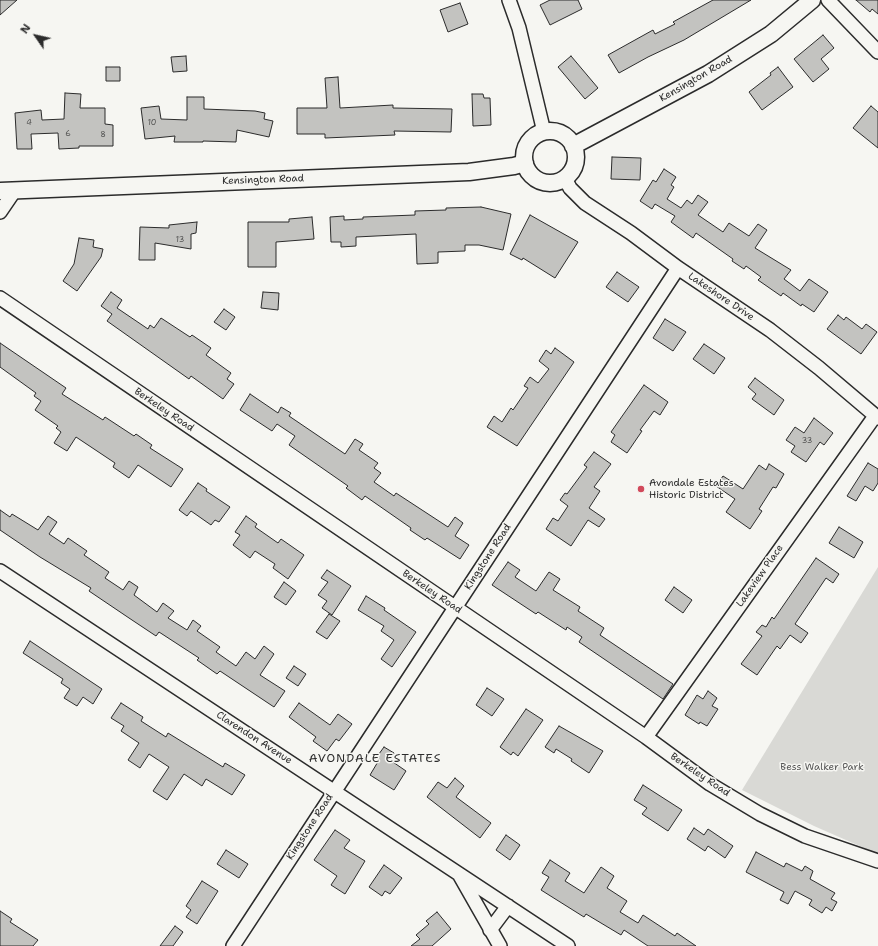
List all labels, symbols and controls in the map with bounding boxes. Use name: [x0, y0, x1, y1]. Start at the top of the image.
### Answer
north arrow: [16, 16, 56, 56]
text: N: [17, 21, 34, 37]
street label: Kensington Road: [658, 53, 734, 105]
house number: 4: [26, 118, 32, 128]
house number: 10: [148, 118, 156, 128]
house number: 6: [65, 129, 71, 139]
house number: 8: [100, 130, 106, 140]
street label: Kensington Road: [222, 173, 304, 187]
house number: 13: [176, 235, 184, 245]
street label: Lakeshore Drive: [686, 270, 756, 324]
street label: Berkeley Road: [132, 386, 196, 434]
house number: 33: [802, 436, 812, 446]
place label: Avondale Estates Historic District: [649, 477, 734, 500]
marker: Avondale Estates Historic District: [636, 484, 646, 494]
street label: Kingstone Road: [462, 522, 514, 592]
street label: Lakeview Place: [734, 542, 786, 610]
street label: Berkeley Road: [400, 568, 464, 616]
street label: Clarendon Avenue: [214, 709, 294, 767]
street label: Berkeley Road: [668, 751, 732, 799]
district label: AVONDALE ESTATES: [309, 752, 441, 766]
park label: Bess Walker Park: [780, 761, 864, 773]
street label: Kingstone Road: [284, 792, 336, 862]

